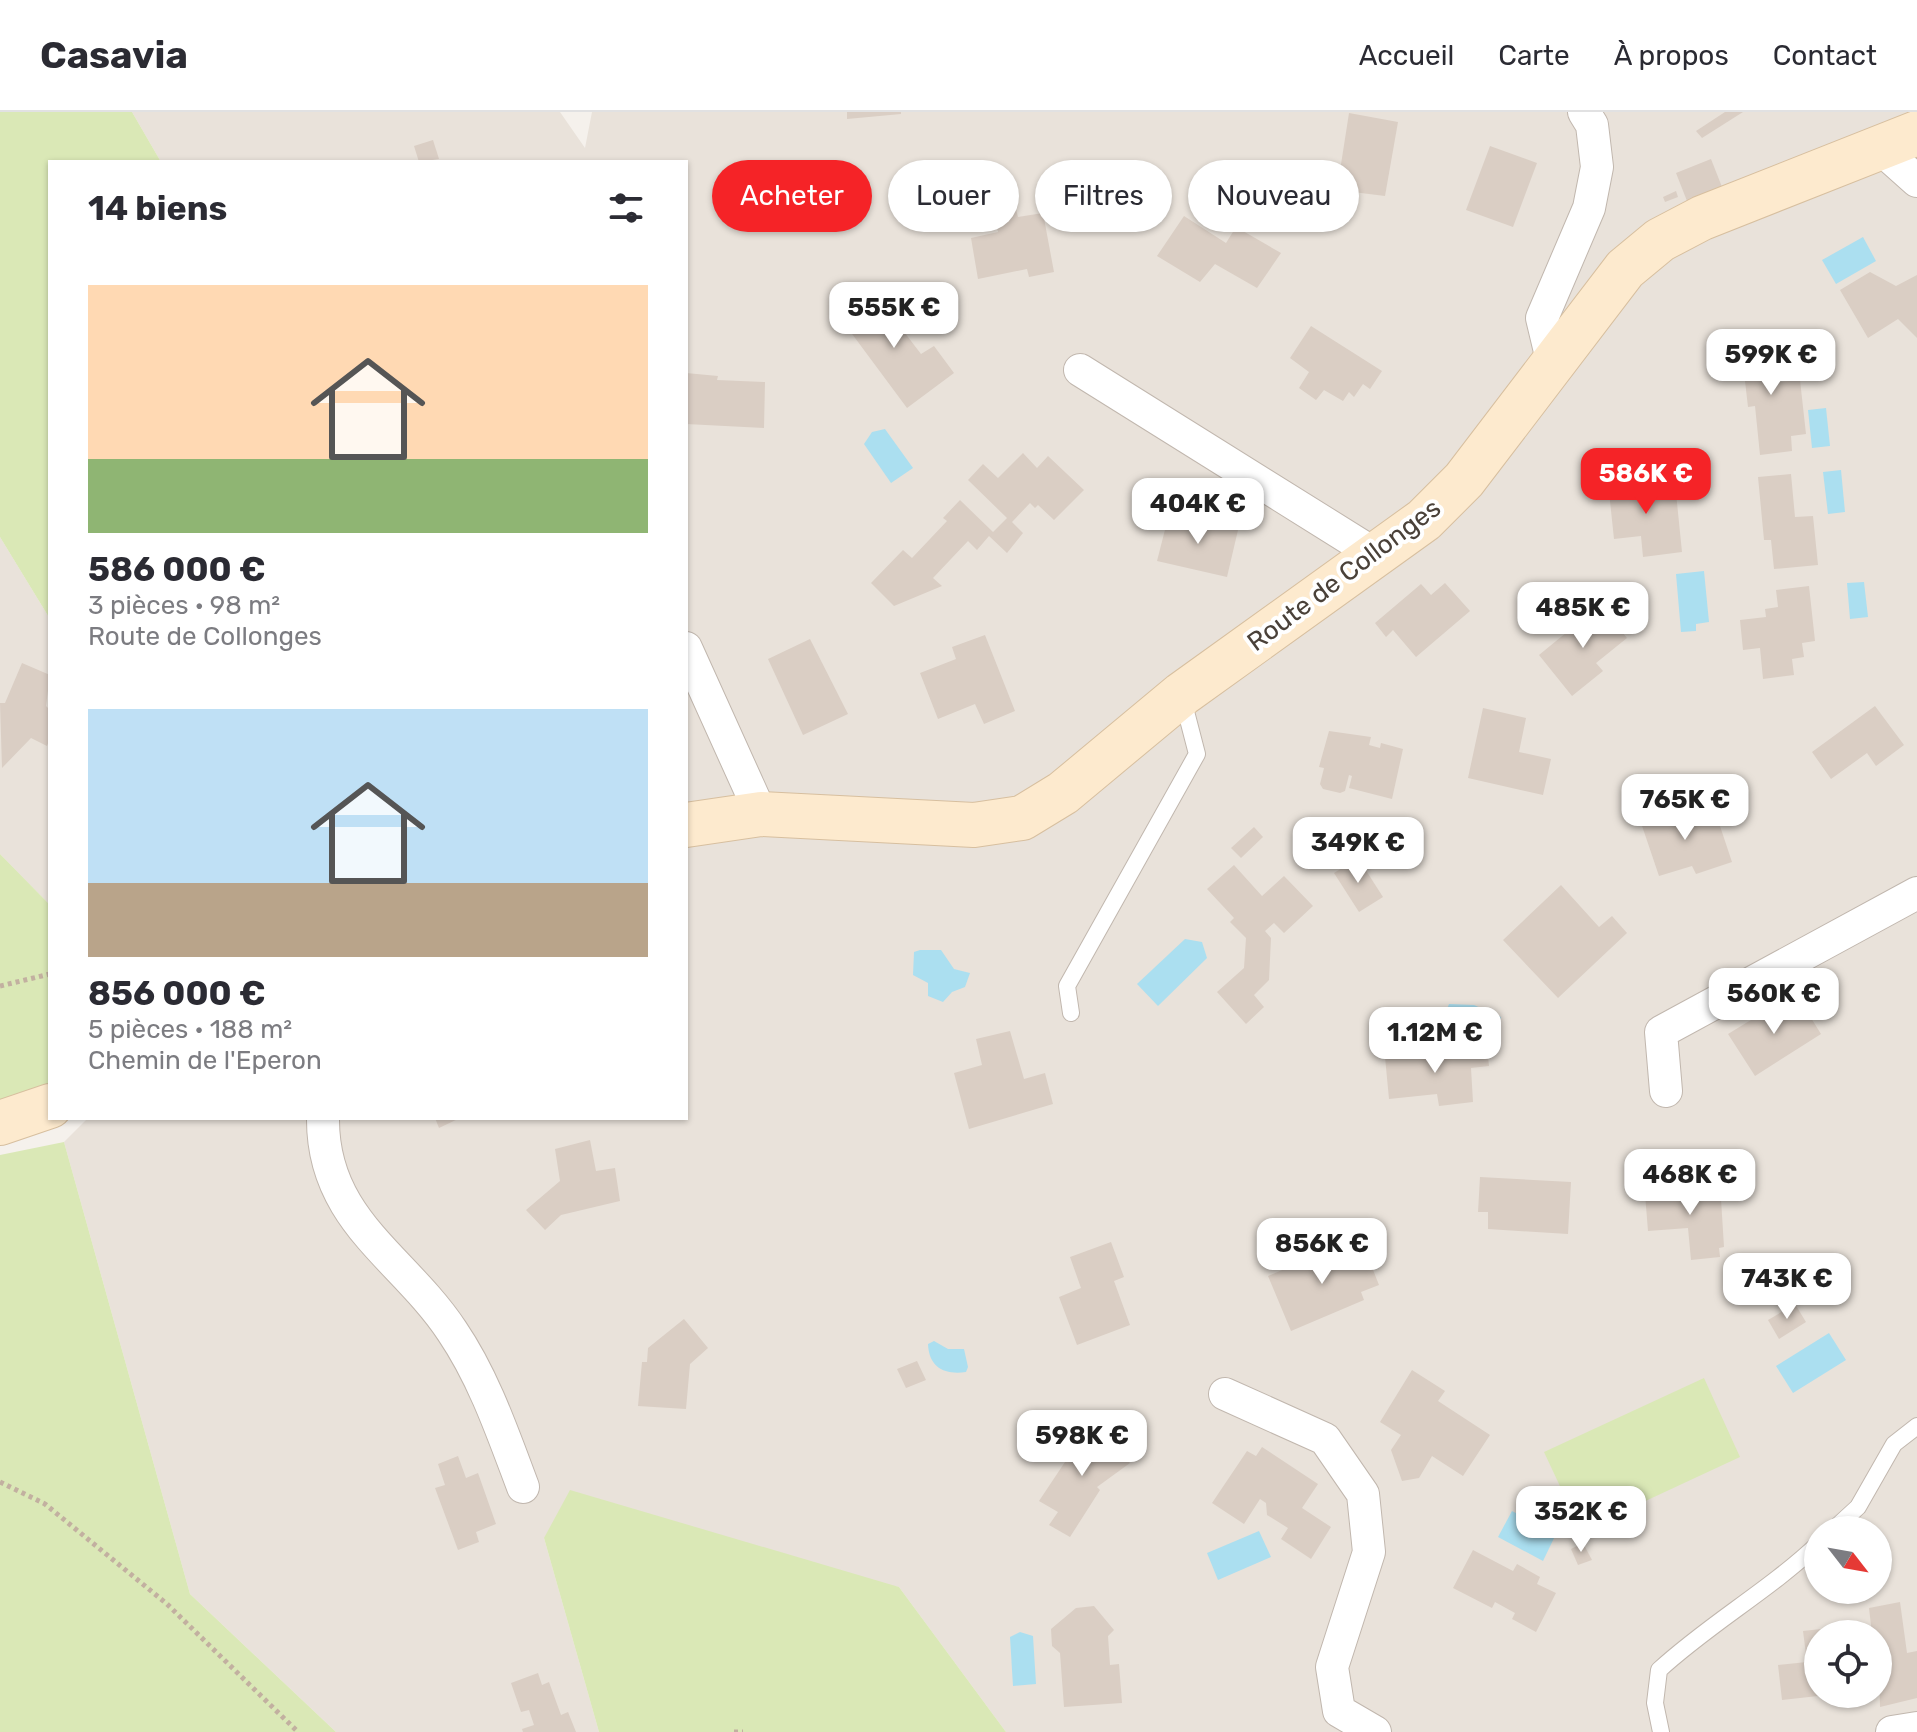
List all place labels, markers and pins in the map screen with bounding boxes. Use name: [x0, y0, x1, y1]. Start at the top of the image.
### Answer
pin: 555K €: [829, 282, 959, 350]
pin: 599K €: [1706, 329, 1836, 397]
pin: 586K €: [1581, 448, 1711, 516]
pin: 404K €: [1133, 478, 1263, 546]
pin: 485K €: [1518, 582, 1648, 650]
pin: 765K €: [1620, 774, 1750, 842]
pin: 349K €: [1293, 817, 1423, 885]
pin: 560K €: [1709, 968, 1839, 1036]
pin: 1.12M €: [1361, 1007, 1509, 1075]
pin: 468K €: [1625, 1149, 1755, 1217]
pin: 856K €: [1257, 1218, 1387, 1286]
pin: 743K €: [1722, 1253, 1852, 1321]
pin: 598K €: [1017, 1410, 1147, 1478]
pin: 352K €: [1516, 1486, 1646, 1554]

